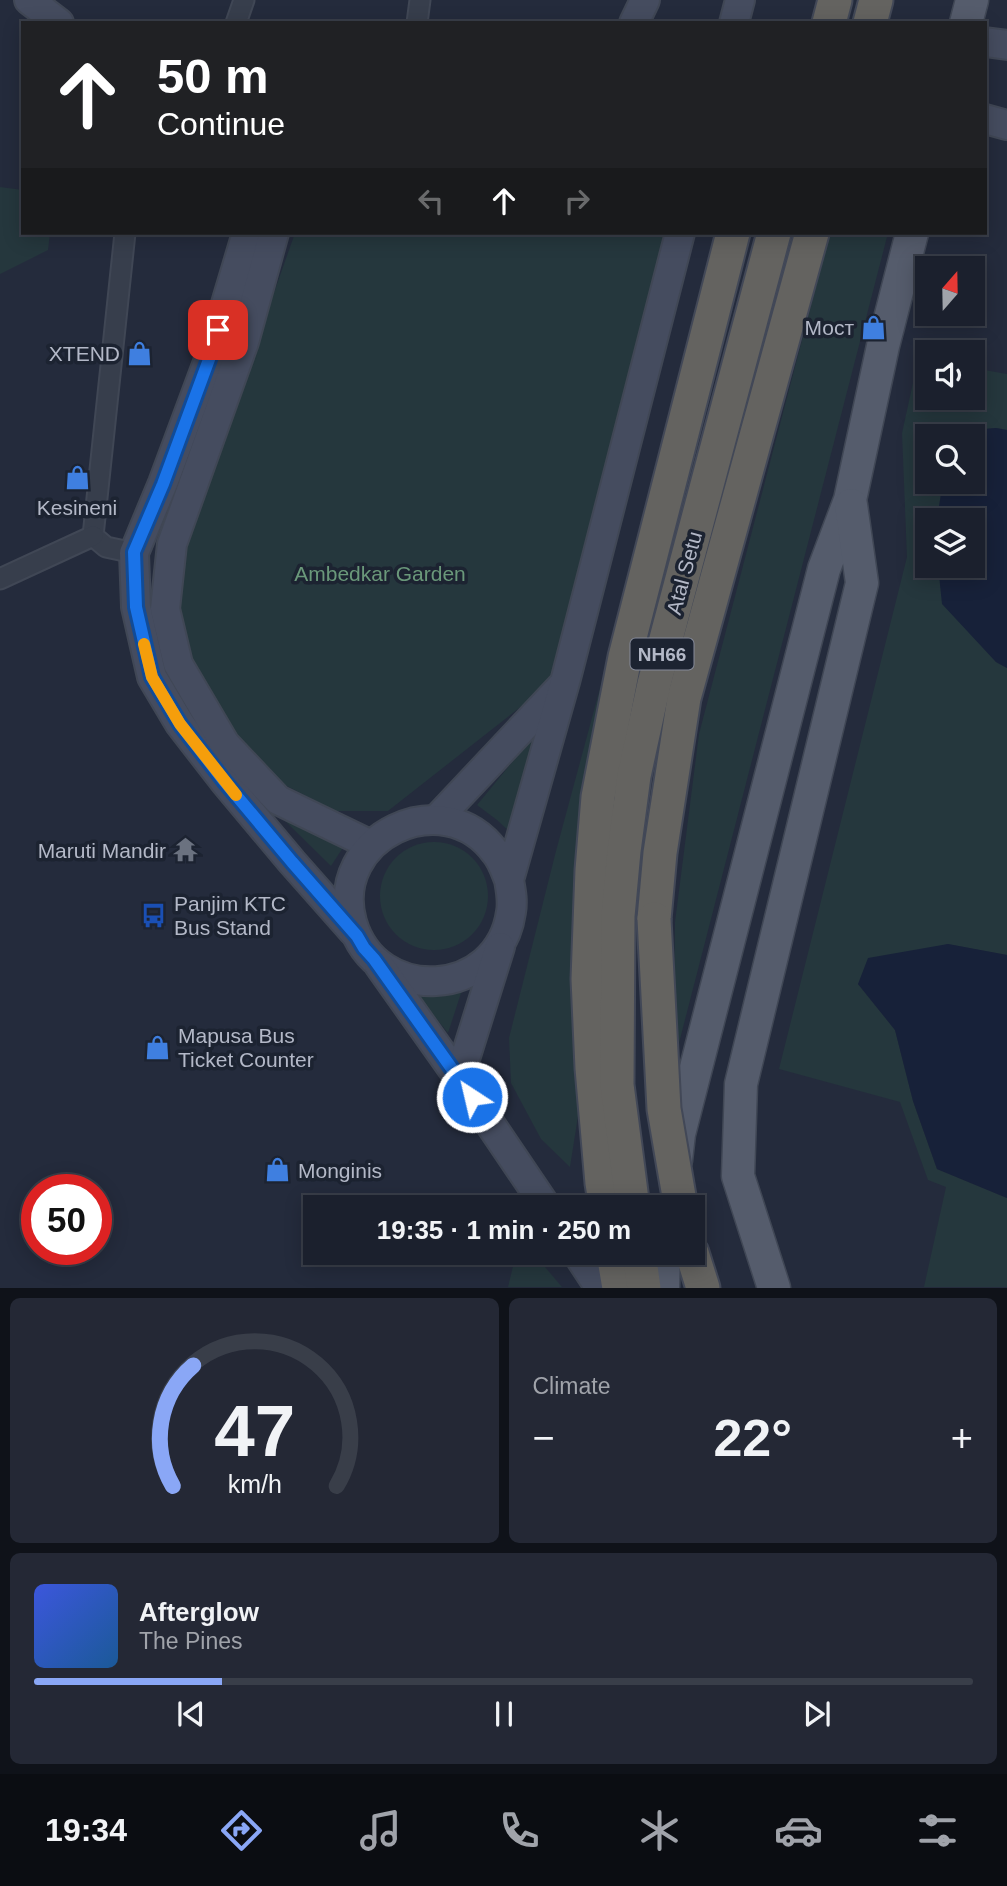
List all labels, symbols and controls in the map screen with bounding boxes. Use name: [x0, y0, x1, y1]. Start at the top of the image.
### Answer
icon: ahead: [42, 49, 133, 140]
text: 50 m: [157, 49, 269, 103]
text: Continue: [157, 106, 285, 142]
icon: left: [412, 182, 450, 220]
icon: ahead: [485, 182, 523, 220]
icon: right: [558, 182, 596, 220]
north arrow: [915, 256, 985, 326]
map controls: [915, 256, 985, 578]
pin: [188, 300, 248, 360]
icon: arrive: [199, 311, 237, 349]
shop icon: Мост: [860, 313, 888, 341]
place label: Мост: [804, 316, 854, 339]
shop icon: XTEND: [126, 339, 154, 367]
button: sound: [915, 340, 985, 410]
place label: XTEND: [49, 342, 120, 365]
button: search: [915, 424, 985, 494]
shop icon: Kesineni: [63, 464, 91, 492]
place label: Kesineni: [37, 496, 117, 519]
button: layers: [915, 508, 985, 578]
street label: Atal Setu: [662, 529, 706, 617]
park label: Ambedkar Garden: [294, 562, 466, 585]
road number: NH66: [630, 638, 694, 670]
temple icon: Maruti Mandir: [172, 836, 200, 864]
place label: Maruti Mandir: [38, 839, 166, 862]
place label: Panjim KTC Bus Stand: [174, 892, 286, 939]
bus stop icon: Panjim KTC Bus Stand: [140, 901, 168, 929]
place label: Mapusa Bus Ticket Counter: [178, 1024, 314, 1071]
shop icon: Mapusa Bus Ticket Counter: [144, 1033, 172, 1061]
position arrow: [435, 1060, 509, 1134]
shop icon: Monginis: [264, 1156, 292, 1184]
place label: Monginis: [298, 1159, 382, 1182]
speed limit sign: 50: [21, 1174, 112, 1265]
text: 19:35 · 1 min · 250 m: [377, 1215, 631, 1245]
text: Climate: [533, 1373, 610, 1399]
text: 47: [214, 1391, 295, 1472]
text: 22°: [713, 1409, 792, 1467]
text: −: [533, 1417, 555, 1459]
text: +: [951, 1417, 973, 1459]
text: km/h: [227, 1470, 281, 1498]
text: Afterglow: [139, 1597, 259, 1627]
text: The Pines: [139, 1628, 243, 1654]
icon: previous: [172, 1695, 210, 1733]
icon: pause: [485, 1695, 523, 1733]
icon: next: [798, 1695, 836, 1733]
icon: directions: [217, 1806, 266, 1855]
icon: music: [356, 1806, 405, 1855]
icon: phone: [495, 1806, 544, 1855]
icon: climate: [635, 1806, 684, 1855]
icon: car: [774, 1806, 823, 1855]
icon: filters: [913, 1806, 962, 1855]
text: 19:34: [45, 1812, 127, 1848]

